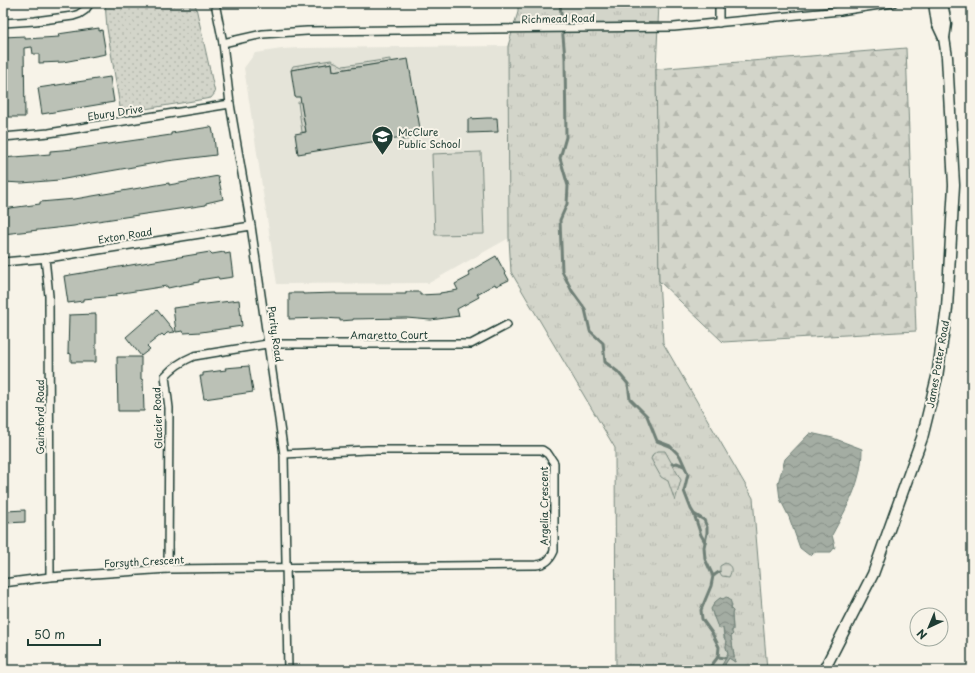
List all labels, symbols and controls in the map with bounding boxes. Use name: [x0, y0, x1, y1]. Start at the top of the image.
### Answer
street label: Richmead Road: [521, 10, 595, 26]
street label: Ebury Drive: [86, 100, 144, 124]
school or university icon: McClure Public School: [370, 124, 396, 157]
place label: McClure Public School: [398, 124, 461, 151]
street label: Exton Road: [97, 223, 153, 247]
street label: Parity Road: [264, 305, 287, 363]
street label: James Potter Road: [922, 319, 952, 409]
street label: Amaretto Court: [350, 327, 428, 342]
street label: Gainsford Road: [32, 379, 47, 455]
street label: Glacier Road: [148, 387, 166, 449]
street label: Argelia Crescent: [536, 466, 551, 546]
street label: Forsyth Crescent: [104, 551, 184, 572]
north arrow: [909, 607, 949, 647]
scale bar: [28, 621, 100, 647]
text: 50 m: [34, 625, 65, 643]
text: N: [912, 625, 931, 644]

